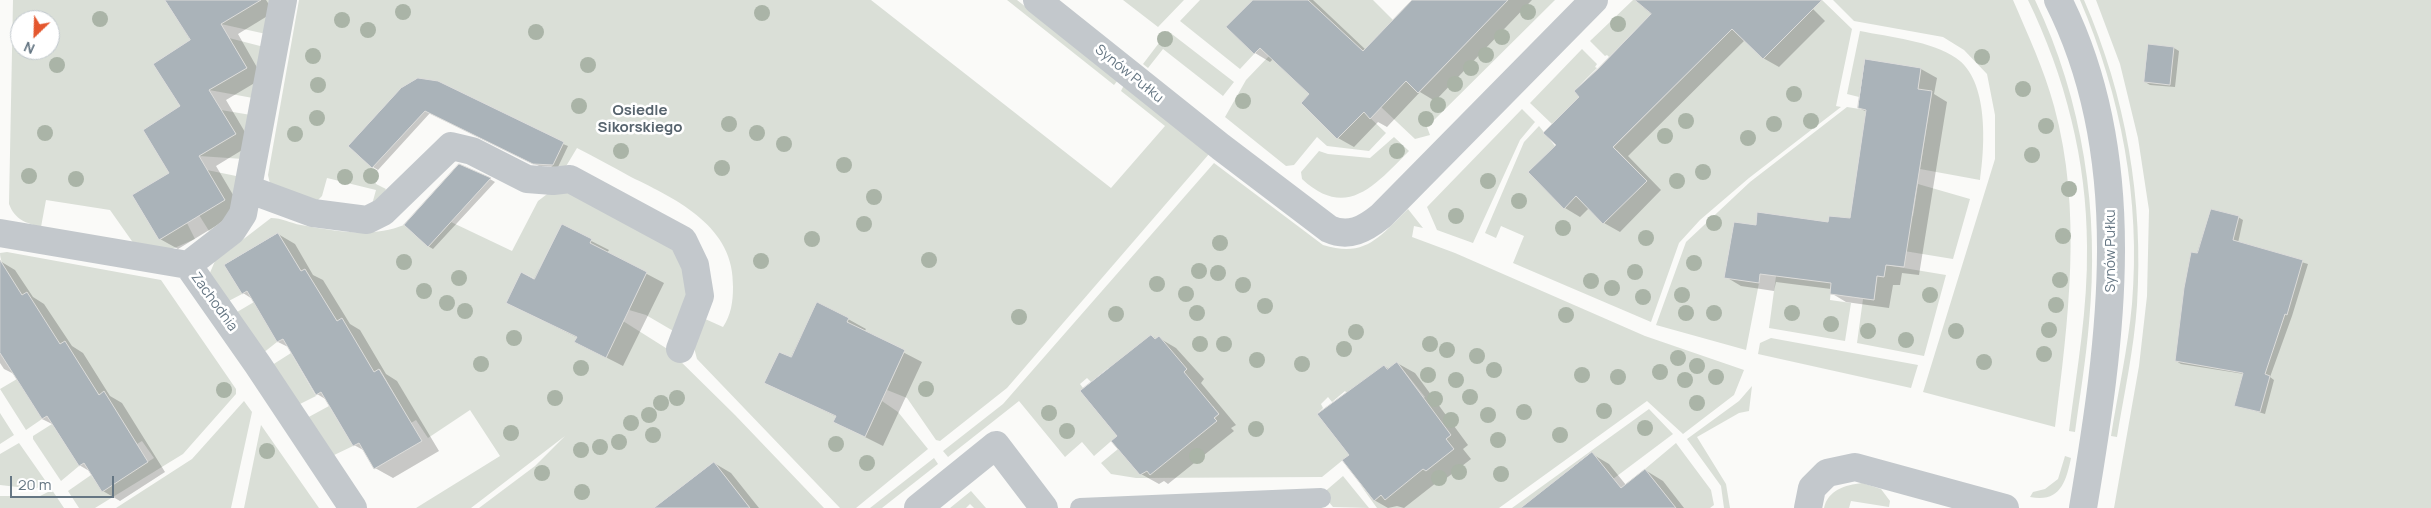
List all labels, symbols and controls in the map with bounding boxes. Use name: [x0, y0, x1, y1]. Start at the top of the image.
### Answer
north arrow: [10, 10, 60, 60]
text: N: [21, 38, 38, 59]
street label: Synów Pułku: [1091, 41, 1167, 107]
district label: Osiedle Sikorskiego: [598, 102, 682, 137]
street label: Synów Pułku: [2103, 210, 2119, 292]
street label: Zachodnia: [187, 269, 241, 335]
scale bar: [12, 466, 116, 498]
text: 20 m: [18, 474, 51, 495]

